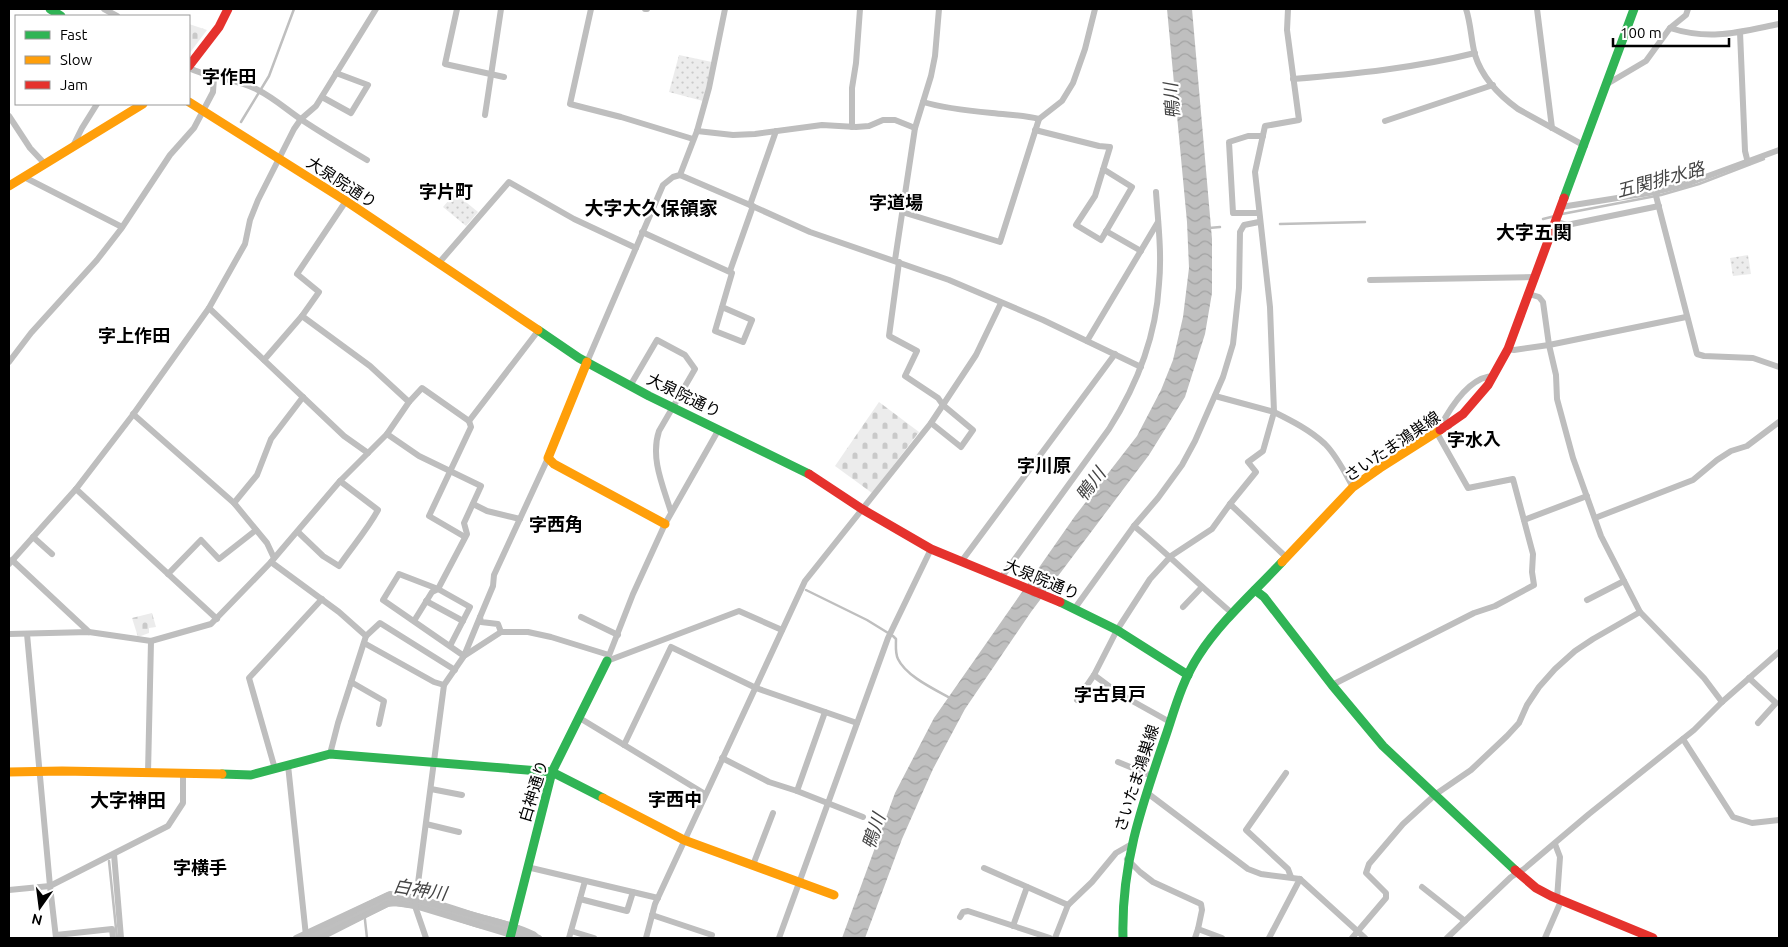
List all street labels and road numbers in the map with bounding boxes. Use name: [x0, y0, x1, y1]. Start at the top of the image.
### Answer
street label: 大泉院通り: [304, 153, 380, 211]
street label: 大泉院通り: [644, 369, 724, 421]
street label: さいたま鴻巣線: [1341, 407, 1443, 485]
street label: 大泉院通り: [1002, 555, 1082, 603]
street label: さいたま鴻巣線: [1110, 722, 1162, 834]
street label: 白神通り: [515, 758, 551, 824]

